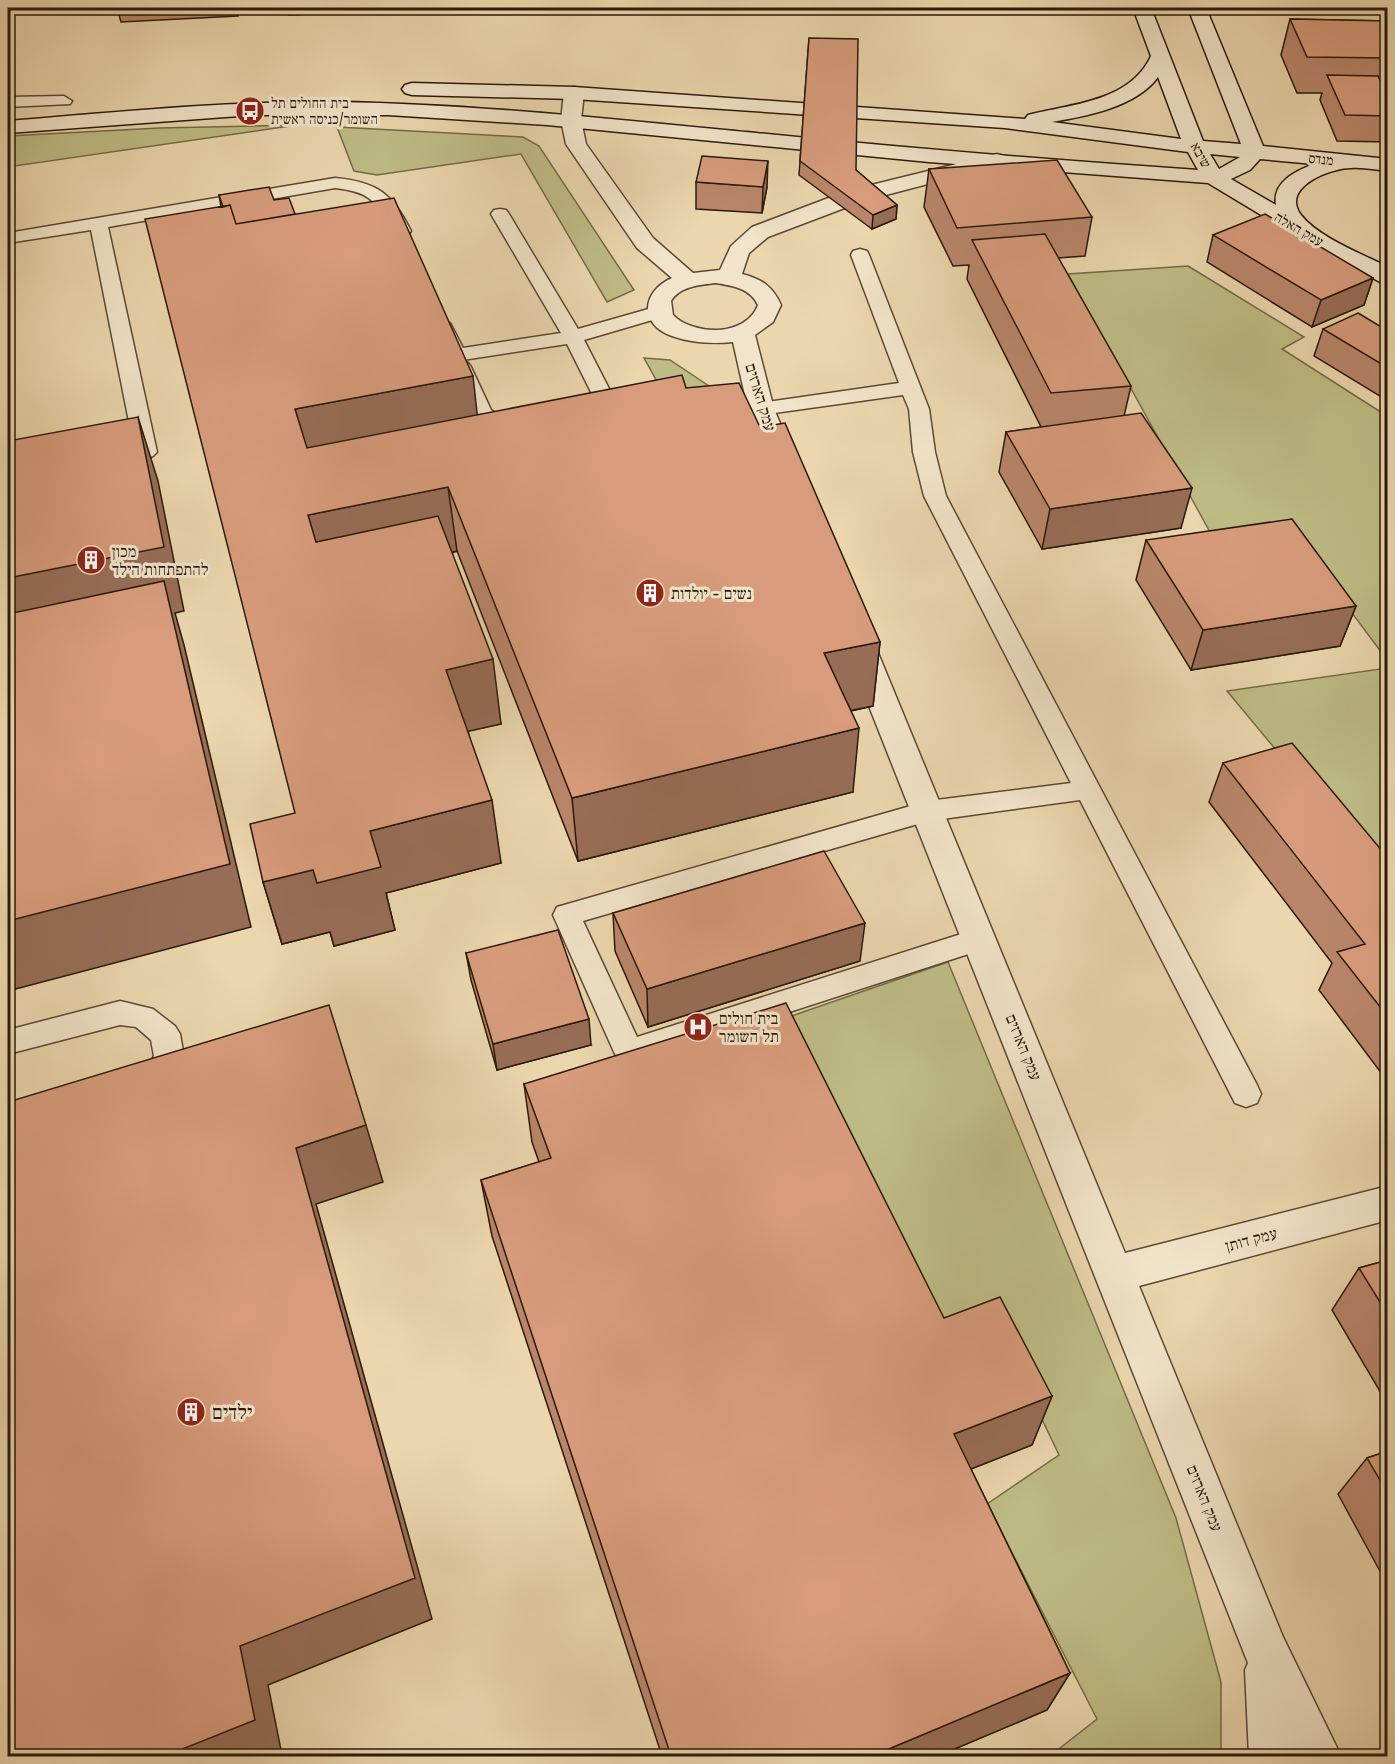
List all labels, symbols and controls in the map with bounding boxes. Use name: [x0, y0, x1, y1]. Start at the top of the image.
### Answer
place label: בית החולים תל השומר/כניסה ראשית: [271, 94, 378, 128]
bus stop icon: בית החולים תל השומר/כניסה ראשית: [234, 95, 266, 127]
street label: שיבא: [1187, 139, 1215, 171]
street label: מנדס: [1308, 149, 1334, 169]
street label: עמק האלה: [1271, 208, 1327, 250]
street label: עמק הארזים: [741, 361, 781, 434]
place label: מכון להתפתחות הילד: [112, 541, 209, 579]
building icon: מכון להתפתחות הילד: [75, 544, 107, 576]
building icon: נשים - יולדות: [634, 577, 666, 609]
place label: נשים - יולדות: [671, 583, 752, 603]
place label: בית חולים תל השומר: [719, 1008, 779, 1046]
hospital icon: בית חולים תל השומר: [682, 1011, 714, 1043]
street label: עמק הארזים: [1002, 1011, 1046, 1083]
street label: עמק דותן: [1223, 1222, 1279, 1255]
building icon: ילדים: [175, 1396, 207, 1428]
place label: ילדים: [212, 1400, 252, 1424]
street label: עמק הארזים: [1183, 1462, 1227, 1534]

